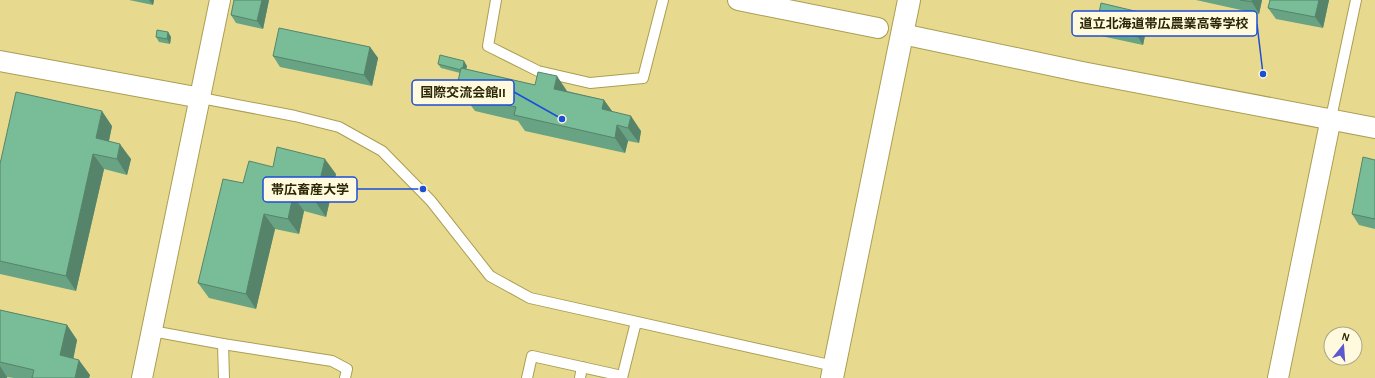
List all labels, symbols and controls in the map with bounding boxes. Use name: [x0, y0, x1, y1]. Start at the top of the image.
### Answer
callout: 道立北海道帯広農業高等学校: [1072, 11, 1257, 36]
text: 道立北海道帯広農業高等学校: [1079, 16, 1249, 31]
callout: 国際交流会館II: [412, 80, 514, 105]
text: 国際交流会館II: [420, 85, 506, 100]
callout: 帯広畜産大学: [263, 177, 357, 202]
text: 帯広畜産大学: [271, 182, 349, 197]
north arrow: [1323, 326, 1363, 366]
text: N: [1341, 331, 1351, 343]

